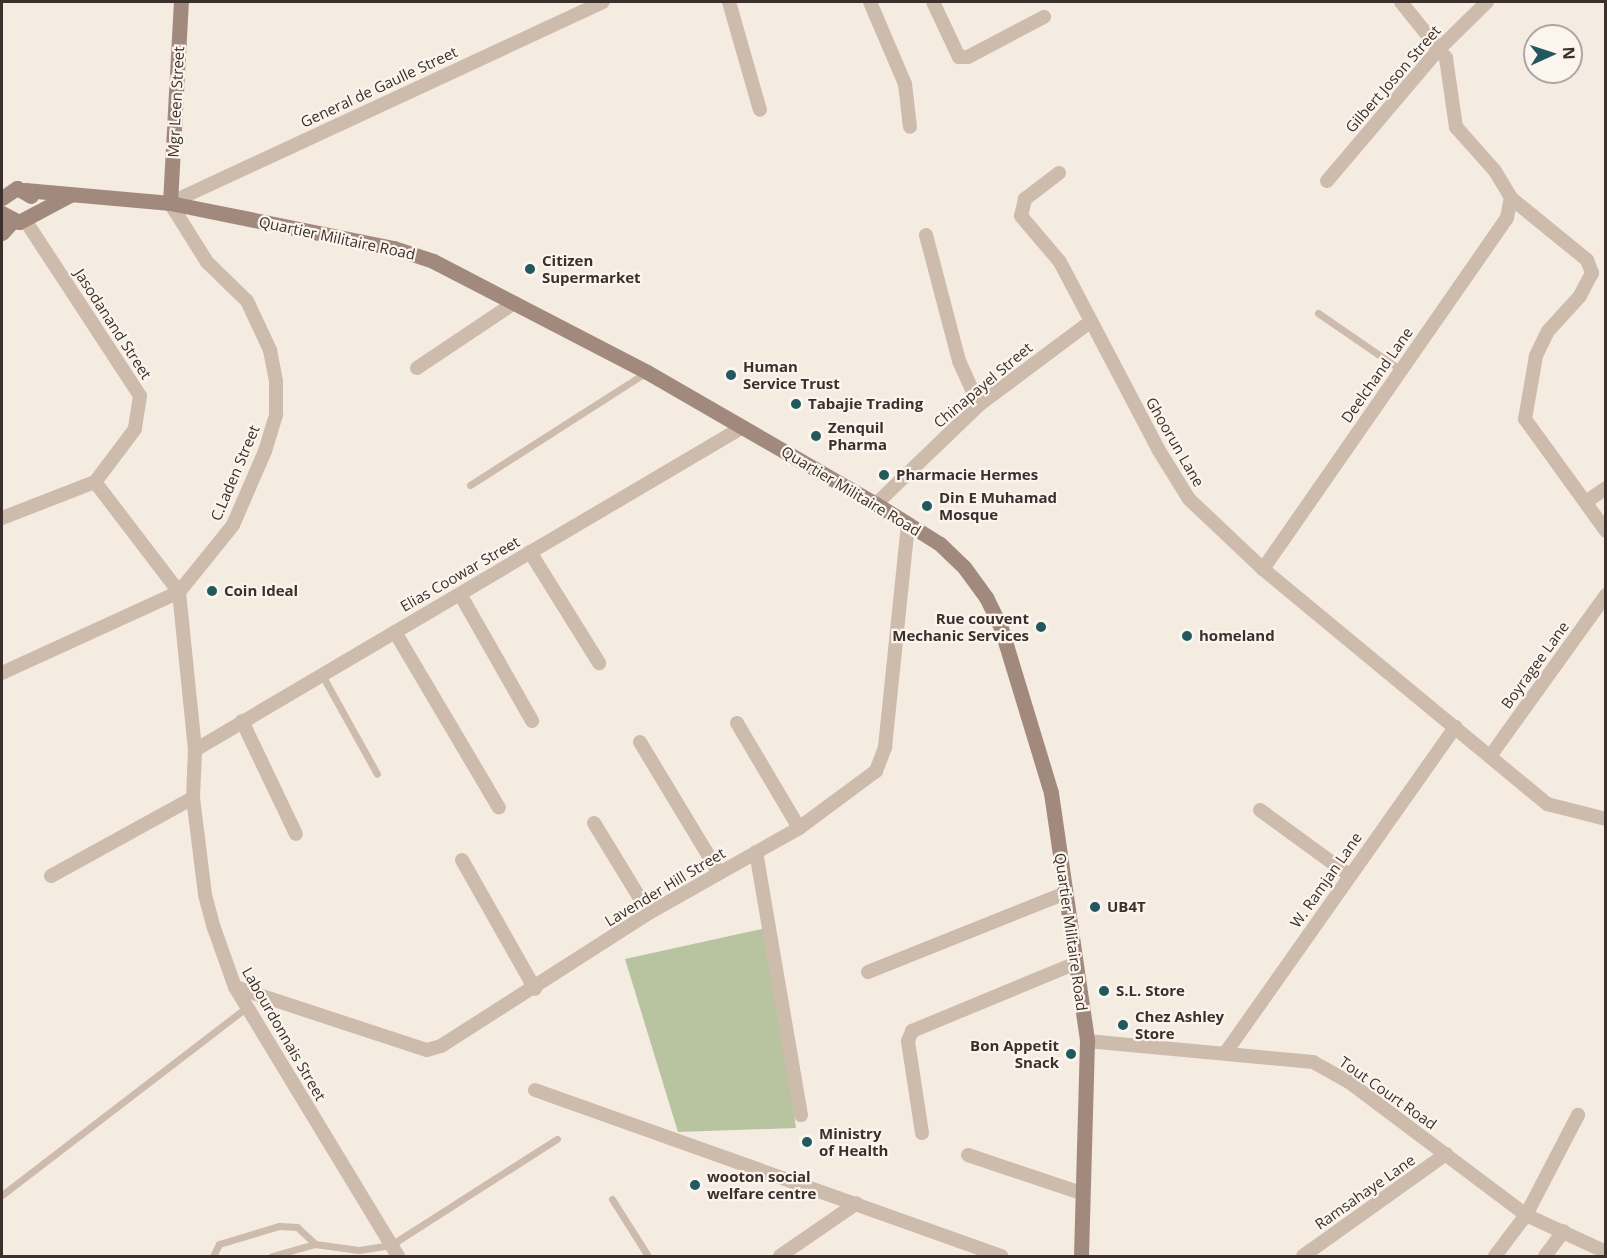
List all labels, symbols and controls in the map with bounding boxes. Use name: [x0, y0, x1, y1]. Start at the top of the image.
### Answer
street label: Gilbert Joson Street: [1342, 22, 1444, 136]
north arrow: [1523, 24, 1583, 84]
street label: General de Gaulle Street: [298, 43, 460, 131]
street label: Mgr Leen Street: [164, 46, 188, 158]
text: N: [1558, 46, 1580, 60]
street label: Quartier Militaire Road: [257, 213, 417, 263]
place label: Citizen Supermarket: [542, 251, 641, 286]
marker: Citizen Supermarket: [523, 262, 537, 276]
street label: Jasodanand Street: [71, 266, 155, 382]
street label: Deelchand Lane: [1337, 324, 1417, 426]
street label: Chinapayel Street: [930, 339, 1036, 431]
place label: Human Service Trust: [743, 357, 840, 392]
marker: Human Service Trust: [724, 368, 738, 382]
street label: Ghoorun Lane: [1142, 394, 1208, 490]
place label: Tabajie Trading: [808, 395, 923, 413]
marker: Tabajie Trading: [789, 397, 803, 411]
place label: Zenquil Pharma: [828, 418, 887, 453]
street label: C.Laden Street: [207, 422, 263, 524]
marker: Zenquil Pharma: [809, 429, 823, 443]
street label: Quartier Militaire Road: [778, 442, 924, 540]
place label: Pharmacie Hermes: [896, 466, 1038, 484]
marker: Pharmacie Hermes: [877, 468, 891, 482]
place label: Din E Muhamad Mosque: [939, 488, 1057, 523]
marker: Din E Muhamad Mosque: [920, 499, 934, 513]
street label: Elias Coowar Street: [397, 533, 523, 615]
place label: Coin Ideal: [224, 582, 298, 600]
marker: Coin Ideal: [205, 584, 219, 598]
place label: Rue couvent Mechanic Services: [892, 609, 1029, 644]
street label: Boyragee Lane: [1497, 618, 1573, 712]
marker: Rue couvent Mechanic Services: [1034, 620, 1048, 634]
place label: homeland: [1199, 627, 1275, 645]
marker: homeland: [1180, 629, 1194, 643]
street label: W. Ramjan Lane: [1286, 829, 1366, 931]
street label: Lavender Hill Street: [602, 844, 728, 930]
street label: Quartier Militaire Road: [1051, 852, 1091, 1012]
place label: UB4T: [1107, 898, 1146, 916]
marker: UB4T: [1088, 900, 1102, 914]
street label: Labourdonnais Street: [238, 964, 330, 1104]
place label: S.L. Store: [1116, 982, 1185, 1000]
marker: S.L. Store: [1097, 984, 1111, 998]
place label: Chez Ashley Store: [1135, 1007, 1224, 1042]
marker: Chez Ashley Store: [1116, 1018, 1130, 1032]
place label: Bon Appetit Snack: [970, 1036, 1059, 1071]
marker: Bon Appetit Snack: [1064, 1047, 1078, 1061]
street label: Tout Court Road: [1336, 1053, 1440, 1133]
place label: Ministry of Health: [819, 1124, 888, 1159]
marker: Ministry of Health: [800, 1135, 814, 1149]
street label: Ramsahaye Lane: [1311, 1151, 1419, 1233]
place label: wooton social welfare centre: [707, 1167, 816, 1202]
marker: wooton social welfare centre: [688, 1178, 702, 1192]

